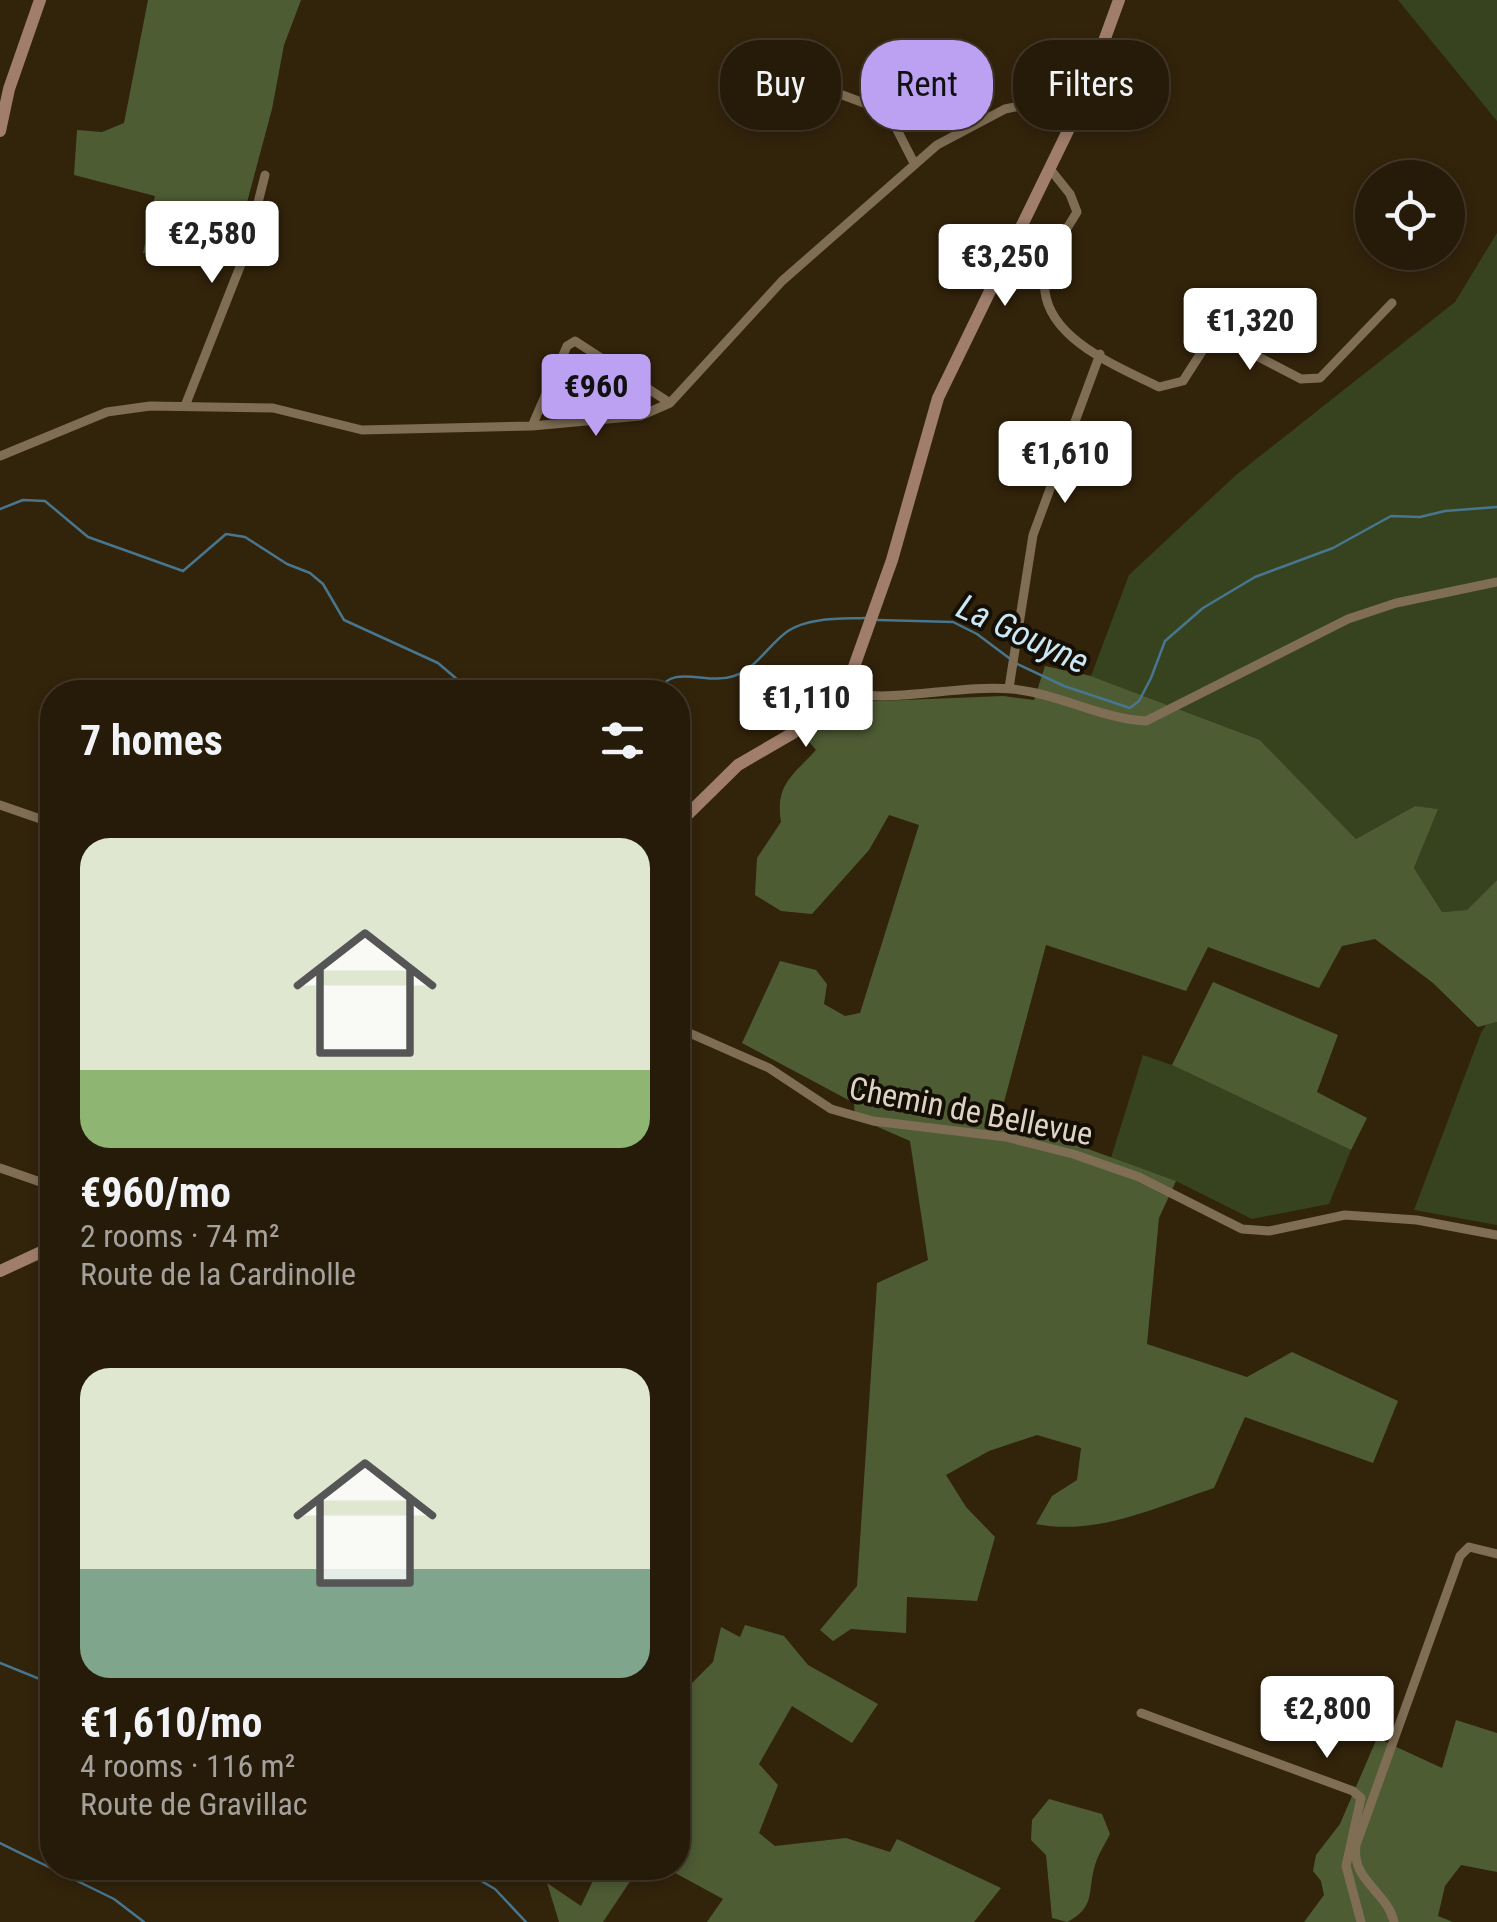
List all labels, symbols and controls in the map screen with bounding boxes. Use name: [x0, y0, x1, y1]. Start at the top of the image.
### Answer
chip: Buy: [720, 40, 841, 130]
chip: Rent: [861, 40, 993, 130]
chip: Filters: [1013, 40, 1169, 130]
map controls: [1355, 160, 1465, 270]
button: locate: [1355, 160, 1465, 270]
pin: €2,580: [131, 201, 293, 286]
text: €2,580: [168, 214, 256, 252]
pin: €3,250: [924, 224, 1086, 309]
text: €3,250: [961, 237, 1049, 275]
pin: €1,320: [1169, 288, 1331, 373]
text: €1,320: [1206, 301, 1294, 339]
pin: €960: [537, 354, 655, 439]
text: €960: [564, 367, 628, 405]
pin: €1,610: [984, 421, 1146, 506]
text: €1,610: [1021, 434, 1109, 472]
water label: La Gouyne: [951, 586, 1095, 683]
pin: €1,110: [725, 665, 887, 750]
text: €1,110: [762, 678, 850, 716]
icon: filters: [595, 713, 650, 768]
text: 7 homes: [80, 716, 223, 765]
icon: home: [275, 903, 455, 1083]
street label: Chemin de Bellevue: [846, 1069, 1096, 1153]
text: €960/mo: [80, 1168, 231, 1217]
text: 2 rooms · 74 m²: [80, 1217, 279, 1255]
text: Route de la Cardinolle: [80, 1255, 356, 1293]
icon: home: [275, 1433, 455, 1613]
pin: €2,800: [1246, 1676, 1408, 1761]
text: €2,800: [1283, 1689, 1371, 1727]
text: €1,610/mo: [80, 1698, 262, 1747]
text: 4 rooms · 116 m²: [80, 1747, 295, 1785]
text: Route de Gravillac: [80, 1785, 308, 1823]

